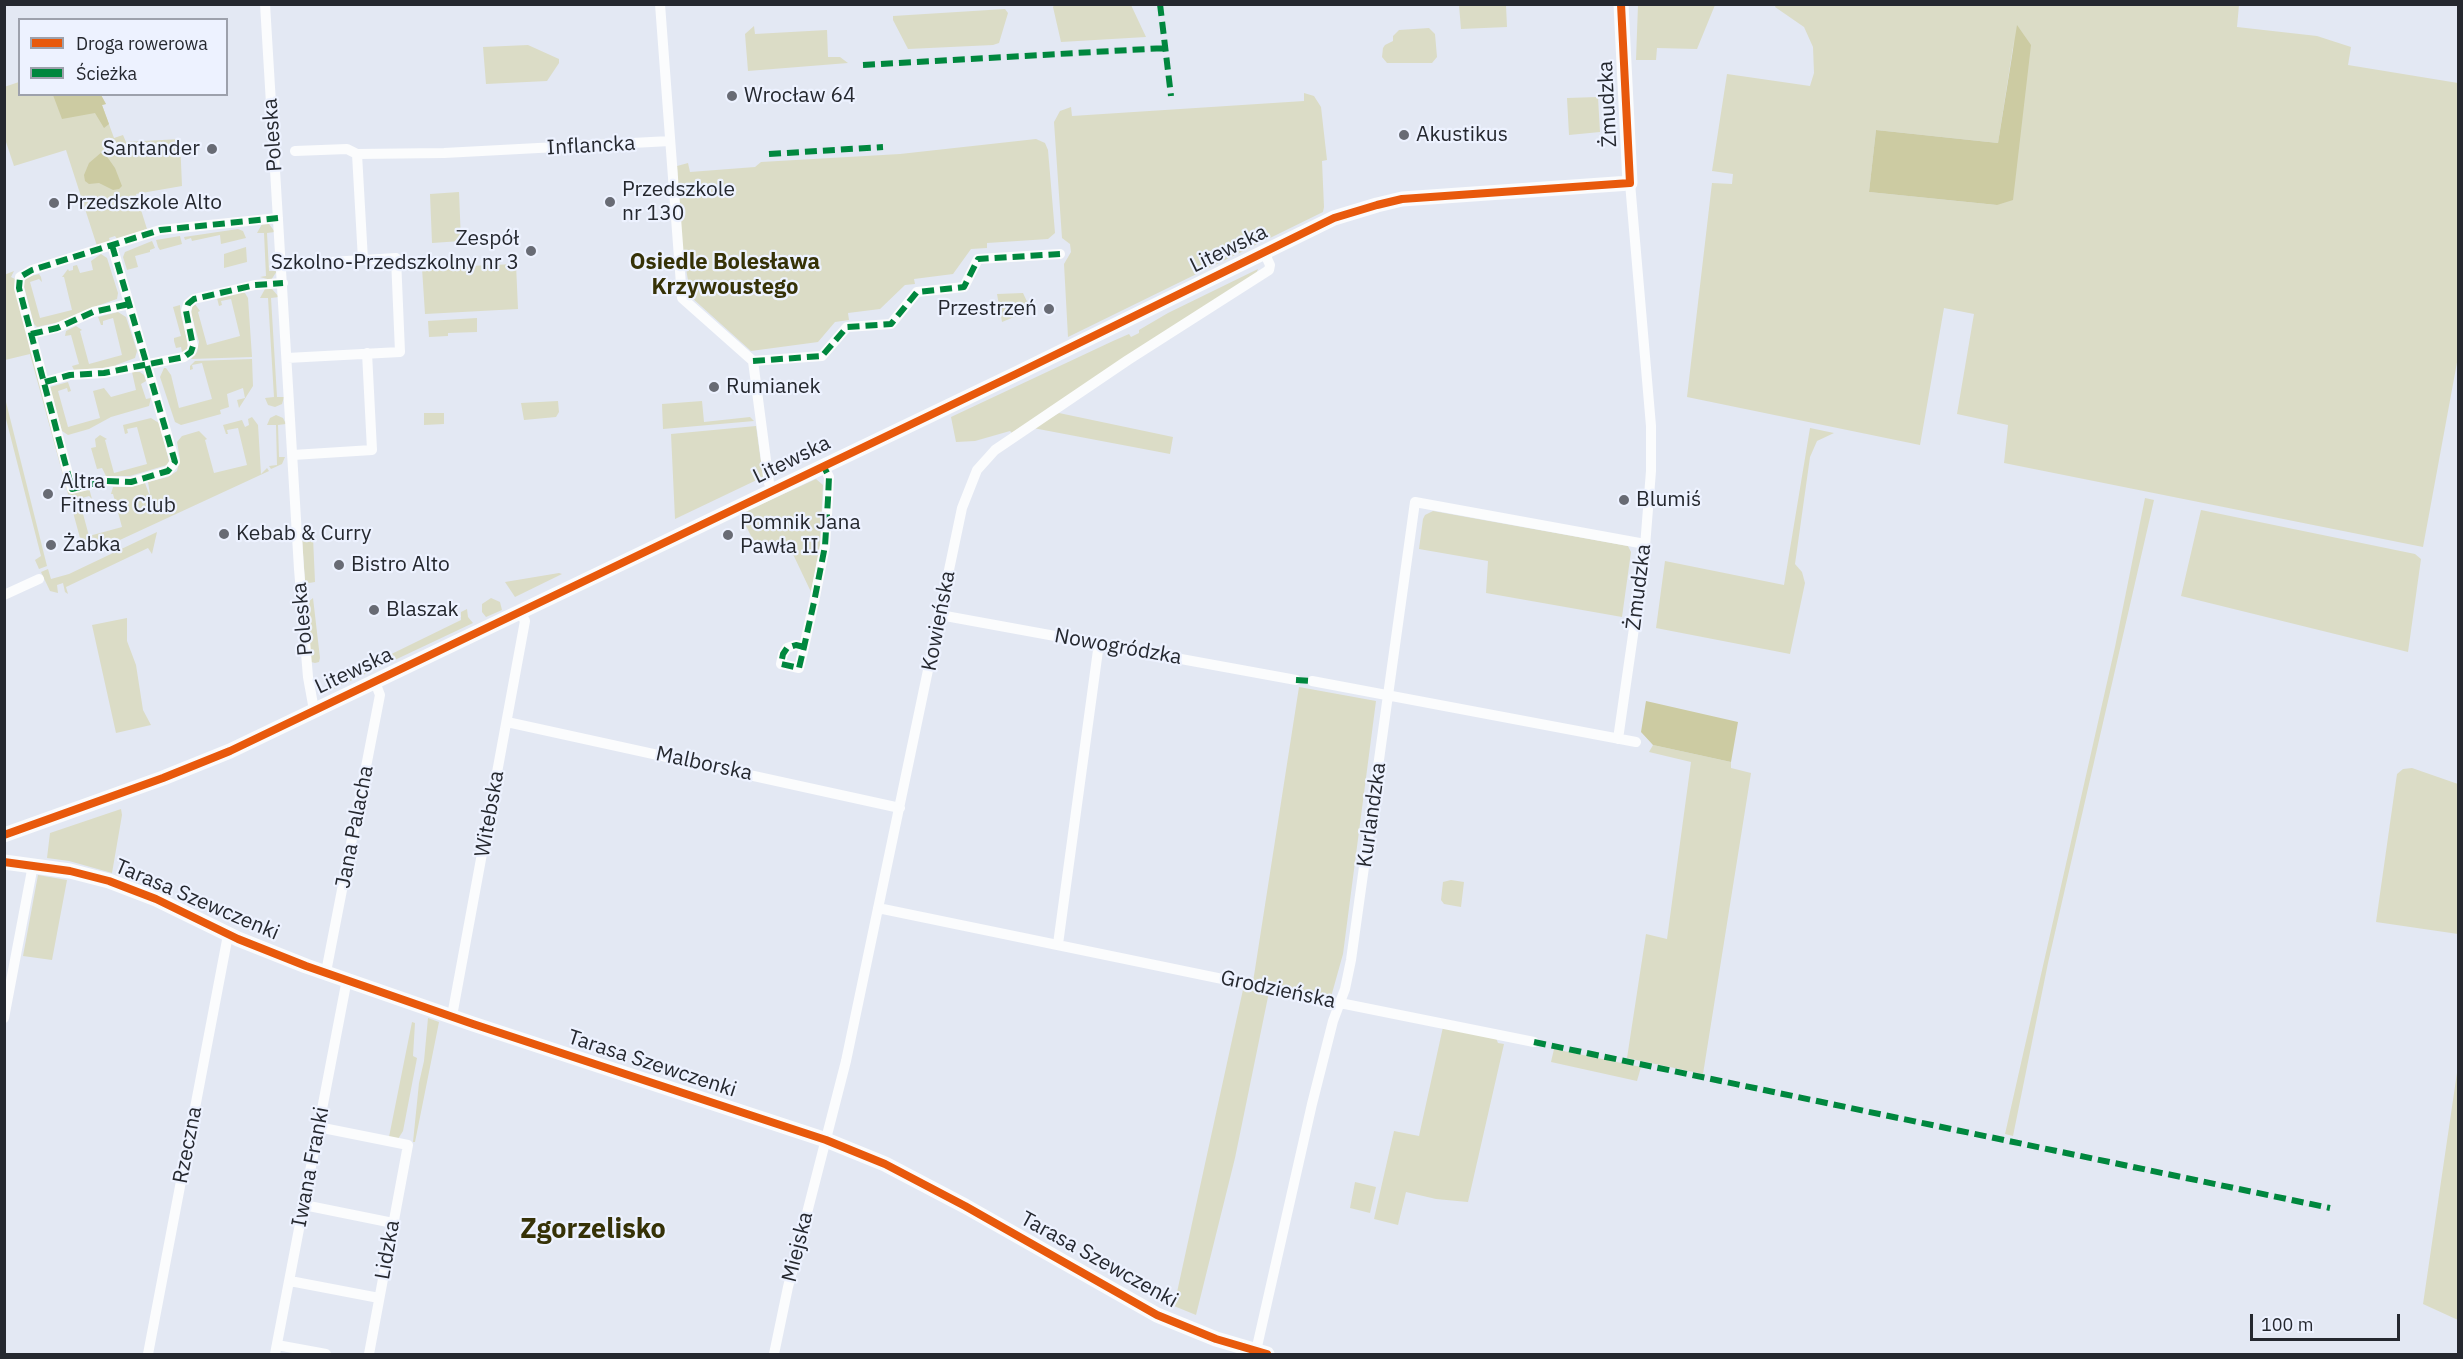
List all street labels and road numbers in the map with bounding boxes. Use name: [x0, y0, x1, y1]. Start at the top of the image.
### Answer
street label: Żmudzka: [1593, 60, 1623, 148]
street label: Poleska: [258, 97, 288, 173]
street label: Inflancka: [546, 131, 636, 161]
street label: Litewska: [1186, 219, 1272, 279]
street label: Litewska: [749, 430, 835, 490]
street label: Żmudzka: [1621, 543, 1657, 631]
street label: Kowieńska: [917, 569, 961, 673]
street label: Poleska: [287, 581, 319, 657]
street label: Nowogródzka: [1052, 623, 1184, 671]
street label: Litewska: [311, 642, 397, 700]
street label: Malborska: [653, 741, 755, 787]
street label: Kurlandzka: [1352, 761, 1392, 869]
street label: Jana Palacha: [331, 764, 379, 890]
street label: Witebska: [470, 769, 510, 859]
street label: Tarasa Szewczenki: [111, 854, 283, 946]
street label: Grodzieńska: [1218, 966, 1338, 1014]
street label: Tarasa Szewczenki: [564, 1025, 740, 1103]
street label: Rzeczna: [168, 1104, 208, 1186]
street label: Iwana Franki: [287, 1105, 335, 1229]
street label: Tarasa Szewczenki: [1016, 1206, 1182, 1314]
street label: Miejska: [777, 1209, 819, 1285]
street label: Lidzka: [370, 1218, 406, 1282]

